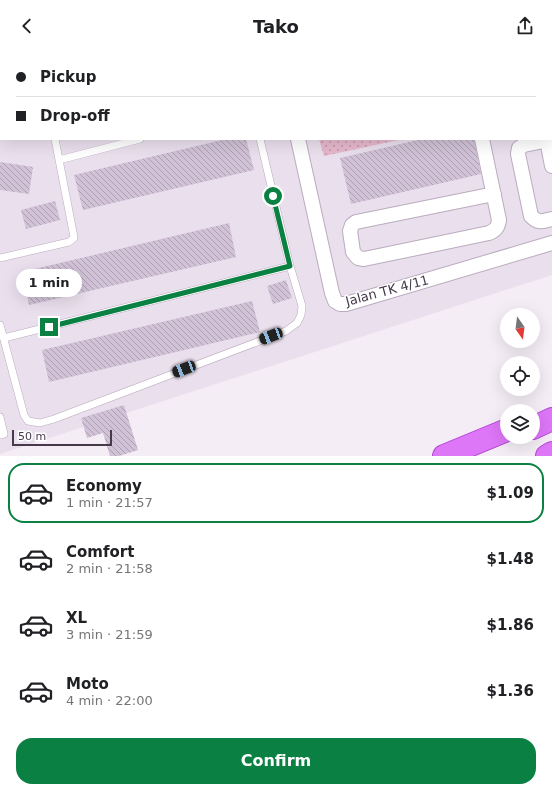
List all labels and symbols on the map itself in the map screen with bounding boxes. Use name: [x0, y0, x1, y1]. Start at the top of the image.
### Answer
route start: [264, 187, 282, 205]
callout: 1 min: [16, 269, 82, 297]
street label: Jalan TK 4/11: [343, 272, 430, 309]
north arrow: [500, 308, 540, 348]
route end: [40, 318, 58, 336]
car: [258, 326, 284, 346]
car: [171, 359, 197, 379]
scale bar: [12, 428, 112, 447]

